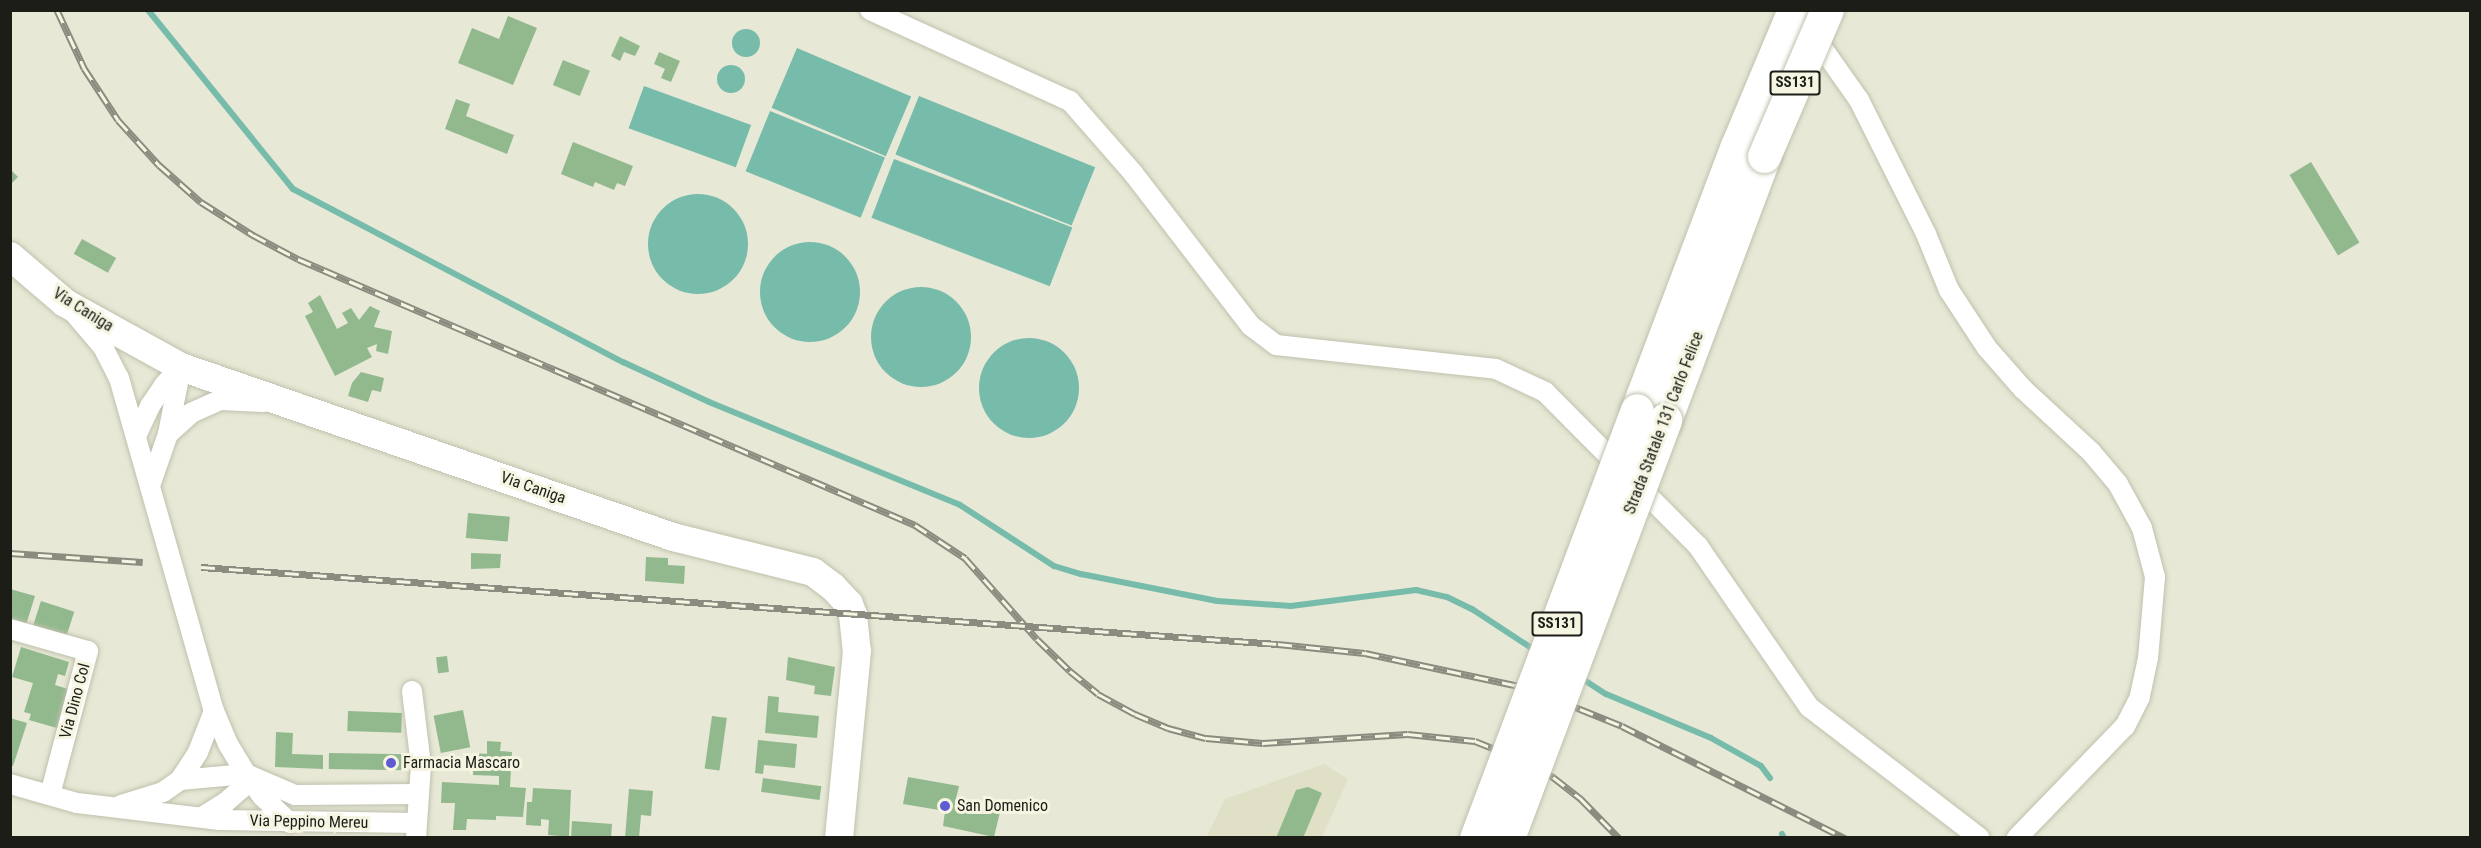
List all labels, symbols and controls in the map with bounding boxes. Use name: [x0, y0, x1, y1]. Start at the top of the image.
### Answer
road number: SS131: [1770, 71, 1820, 95]
street label: Via Caniga: [49, 284, 117, 336]
street label: Strada Statale 131 Carlo Felice: [1620, 329, 1708, 517]
street label: Via Caniga: [498, 468, 568, 508]
road number: SS131: [1532, 612, 1582, 636]
street label: Via Dino Col: [56, 661, 94, 741]
place label: Farmacia Mascaro: [403, 753, 520, 773]
marker: Farmacia Mascaro: [384, 756, 398, 770]
place label: San Domenico: [957, 796, 1048, 816]
marker: San Domenico: [938, 799, 952, 813]
street label: Via Peppino Mereu: [249, 811, 369, 833]

